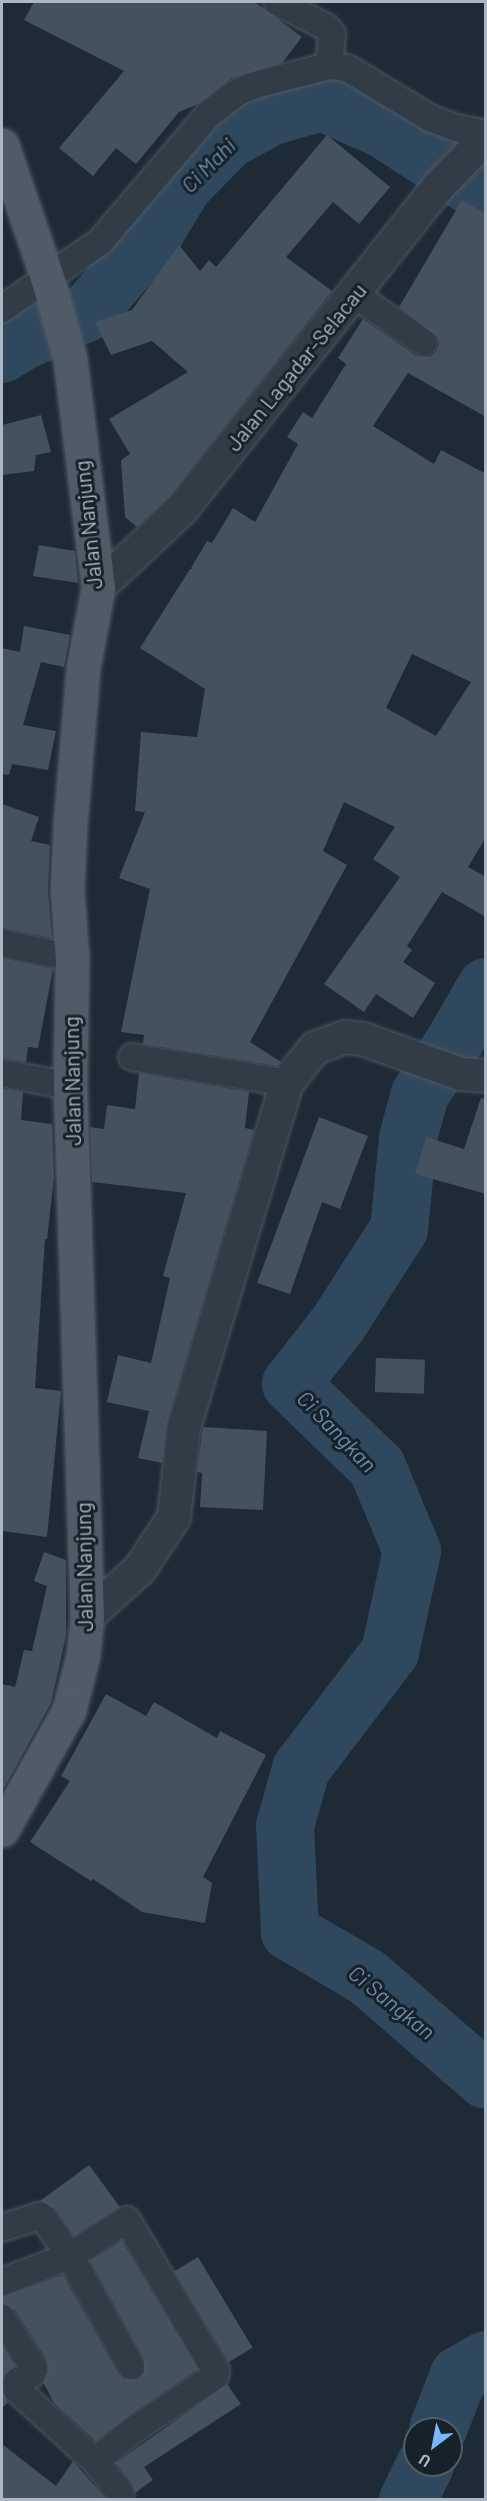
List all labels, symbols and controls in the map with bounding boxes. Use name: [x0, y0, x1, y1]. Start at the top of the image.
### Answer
water label: Ci Mahi: [175, 132, 241, 198]
street label: Jalan Lagadar-Selacau: [221, 278, 371, 456]
street label: Jalan Nanjung: [69, 459, 107, 591]
street label: Jalan Nanjung: [58, 1016, 86, 1146]
water label: Ci Sangkan: [292, 1385, 382, 1477]
street label: Jalan Nanjung: [70, 1502, 98, 1632]
water label: Ci Sangkan: [344, 1959, 440, 2045]
north arrow: [403, 2417, 463, 2477]
text: U: [415, 2450, 434, 2472]

